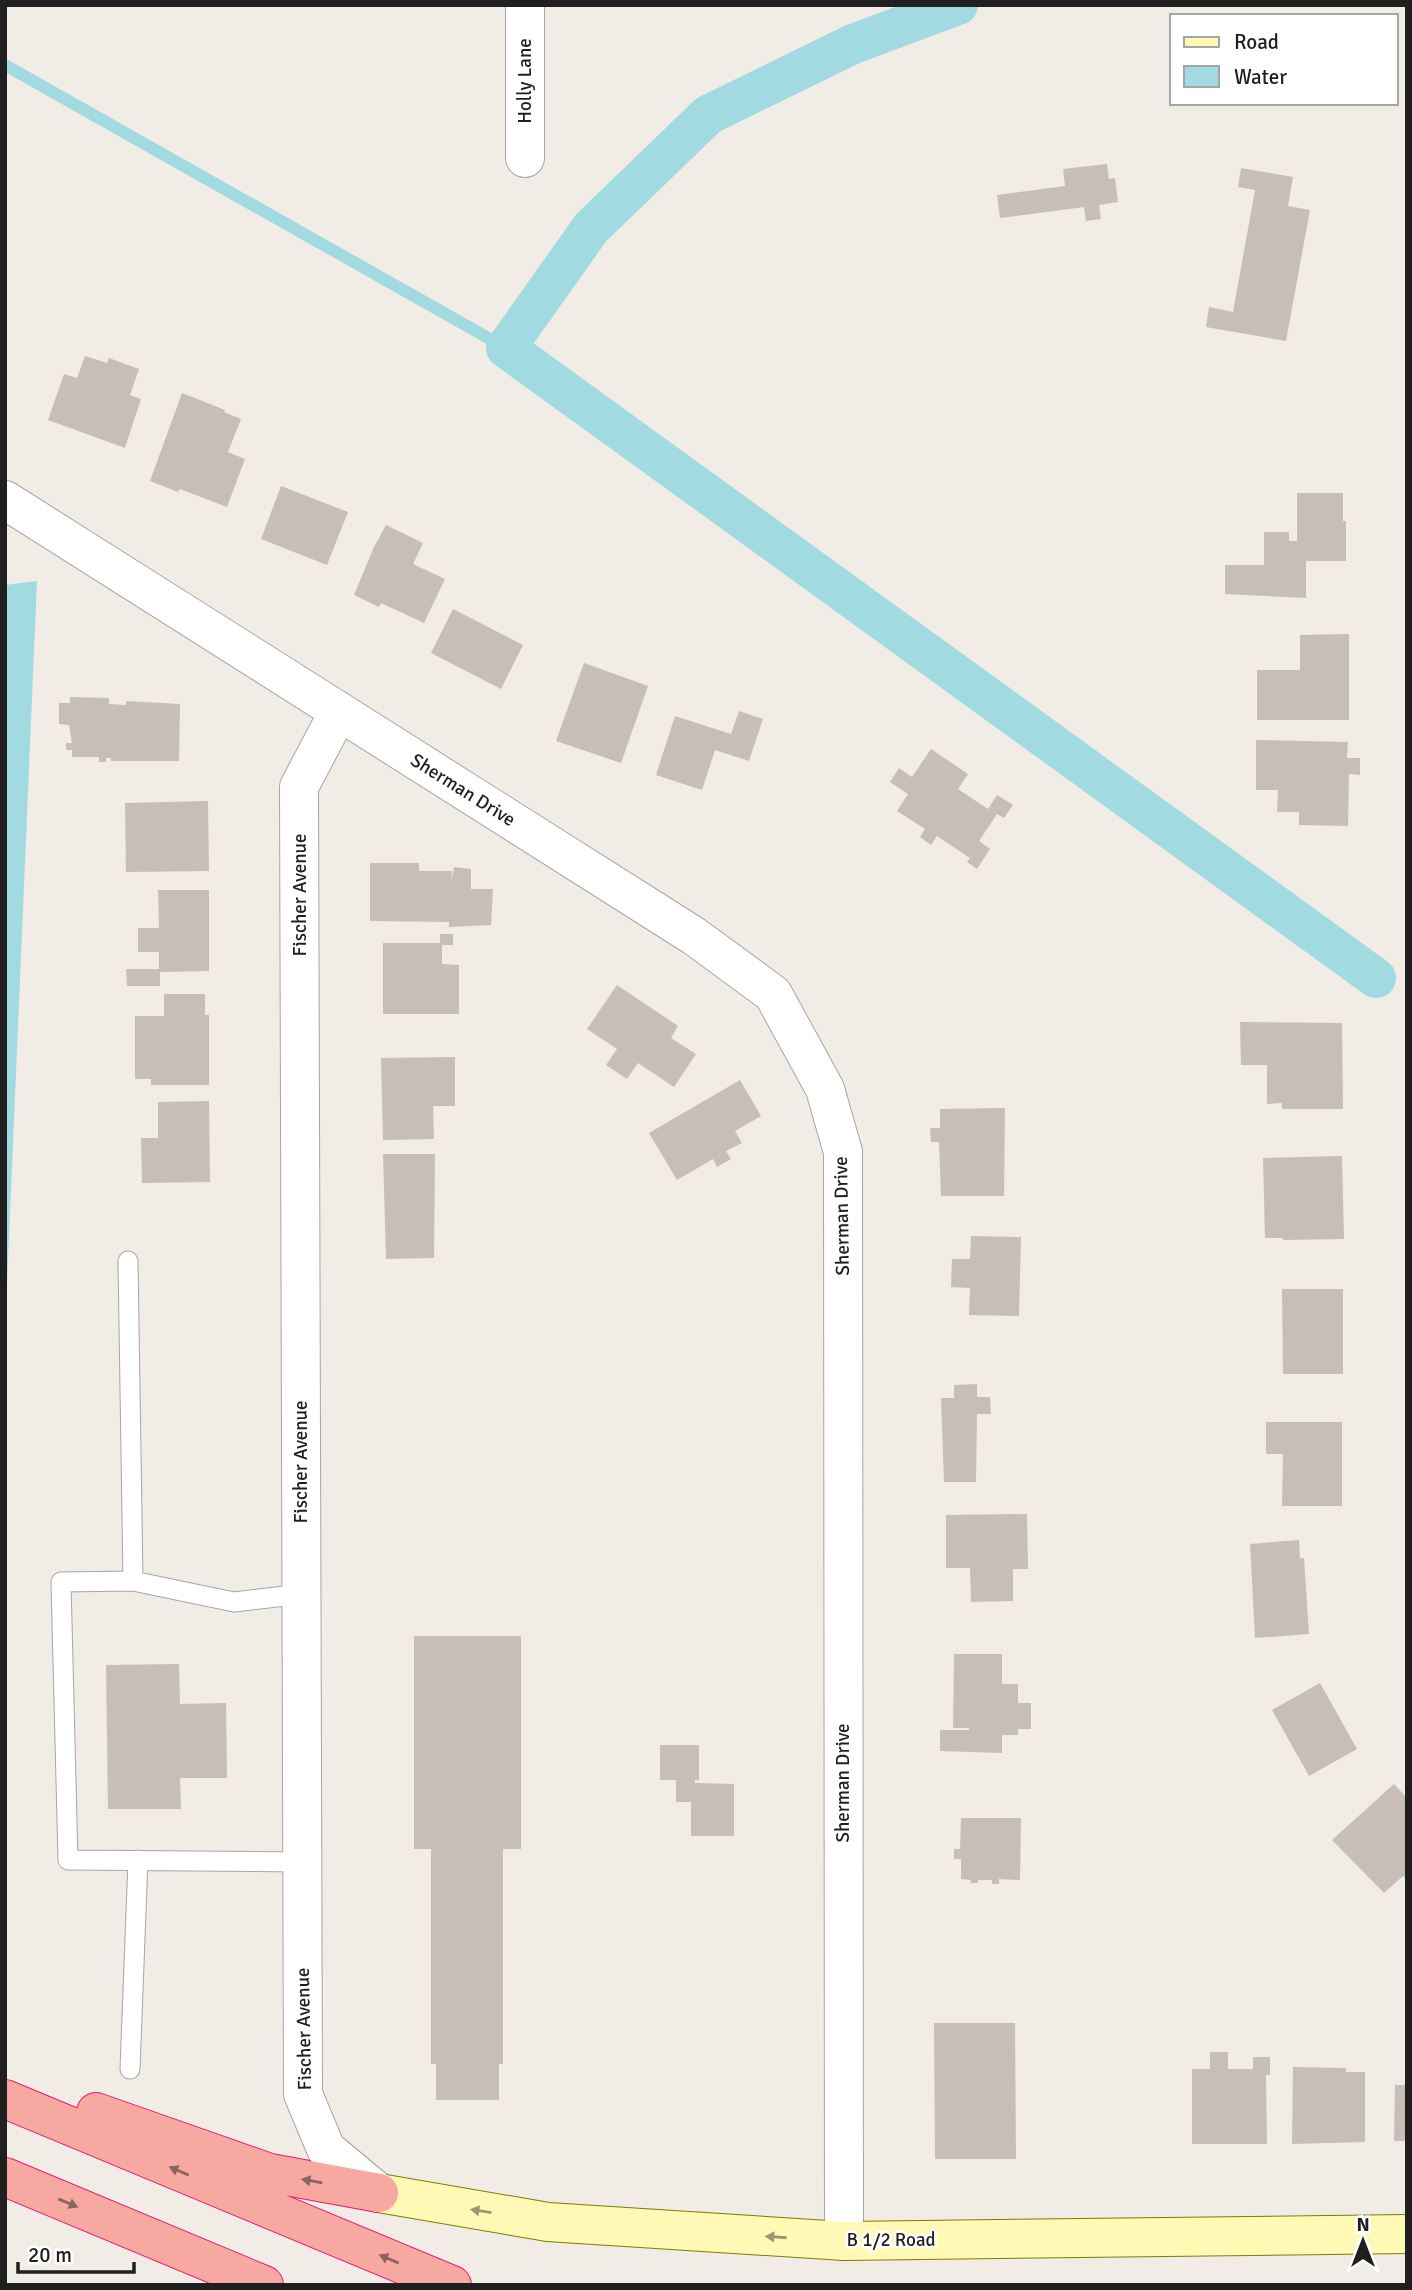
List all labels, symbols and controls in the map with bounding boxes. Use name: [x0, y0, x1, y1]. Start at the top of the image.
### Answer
legend: [1170, 14, 1398, 105]
text: Road: [1234, 29, 1279, 55]
street label: Holly Lane: [513, 38, 537, 124]
text: Water: [1234, 64, 1287, 90]
street label: Sherman Drive: [406, 748, 520, 832]
street label: Fischer Avenue: [288, 834, 312, 956]
street label: Sherman Drive: [829, 1156, 855, 1276]
street label: Fischer Avenue: [289, 1401, 313, 1523]
street label: Sherman Drive: [831, 1723, 855, 1843]
street label: Fischer Avenue: [291, 1967, 317, 2091]
one-way arrow: [168, 2166, 189, 2177]
one-way arrow: [301, 2175, 323, 2186]
one-way arrow: [58, 2198, 79, 2209]
one-way arrow: [470, 2205, 492, 2216]
north arrow: [1328, 2206, 1398, 2276]
text: N: [1356, 2213, 1370, 2237]
street label: B 1/2 Road: [846, 2228, 936, 2252]
scale bar: [18, 2230, 133, 2274]
one-way arrow: [764, 2231, 786, 2242]
text: 20 m: [28, 2242, 72, 2268]
one-way arrow: [378, 2253, 399, 2264]

